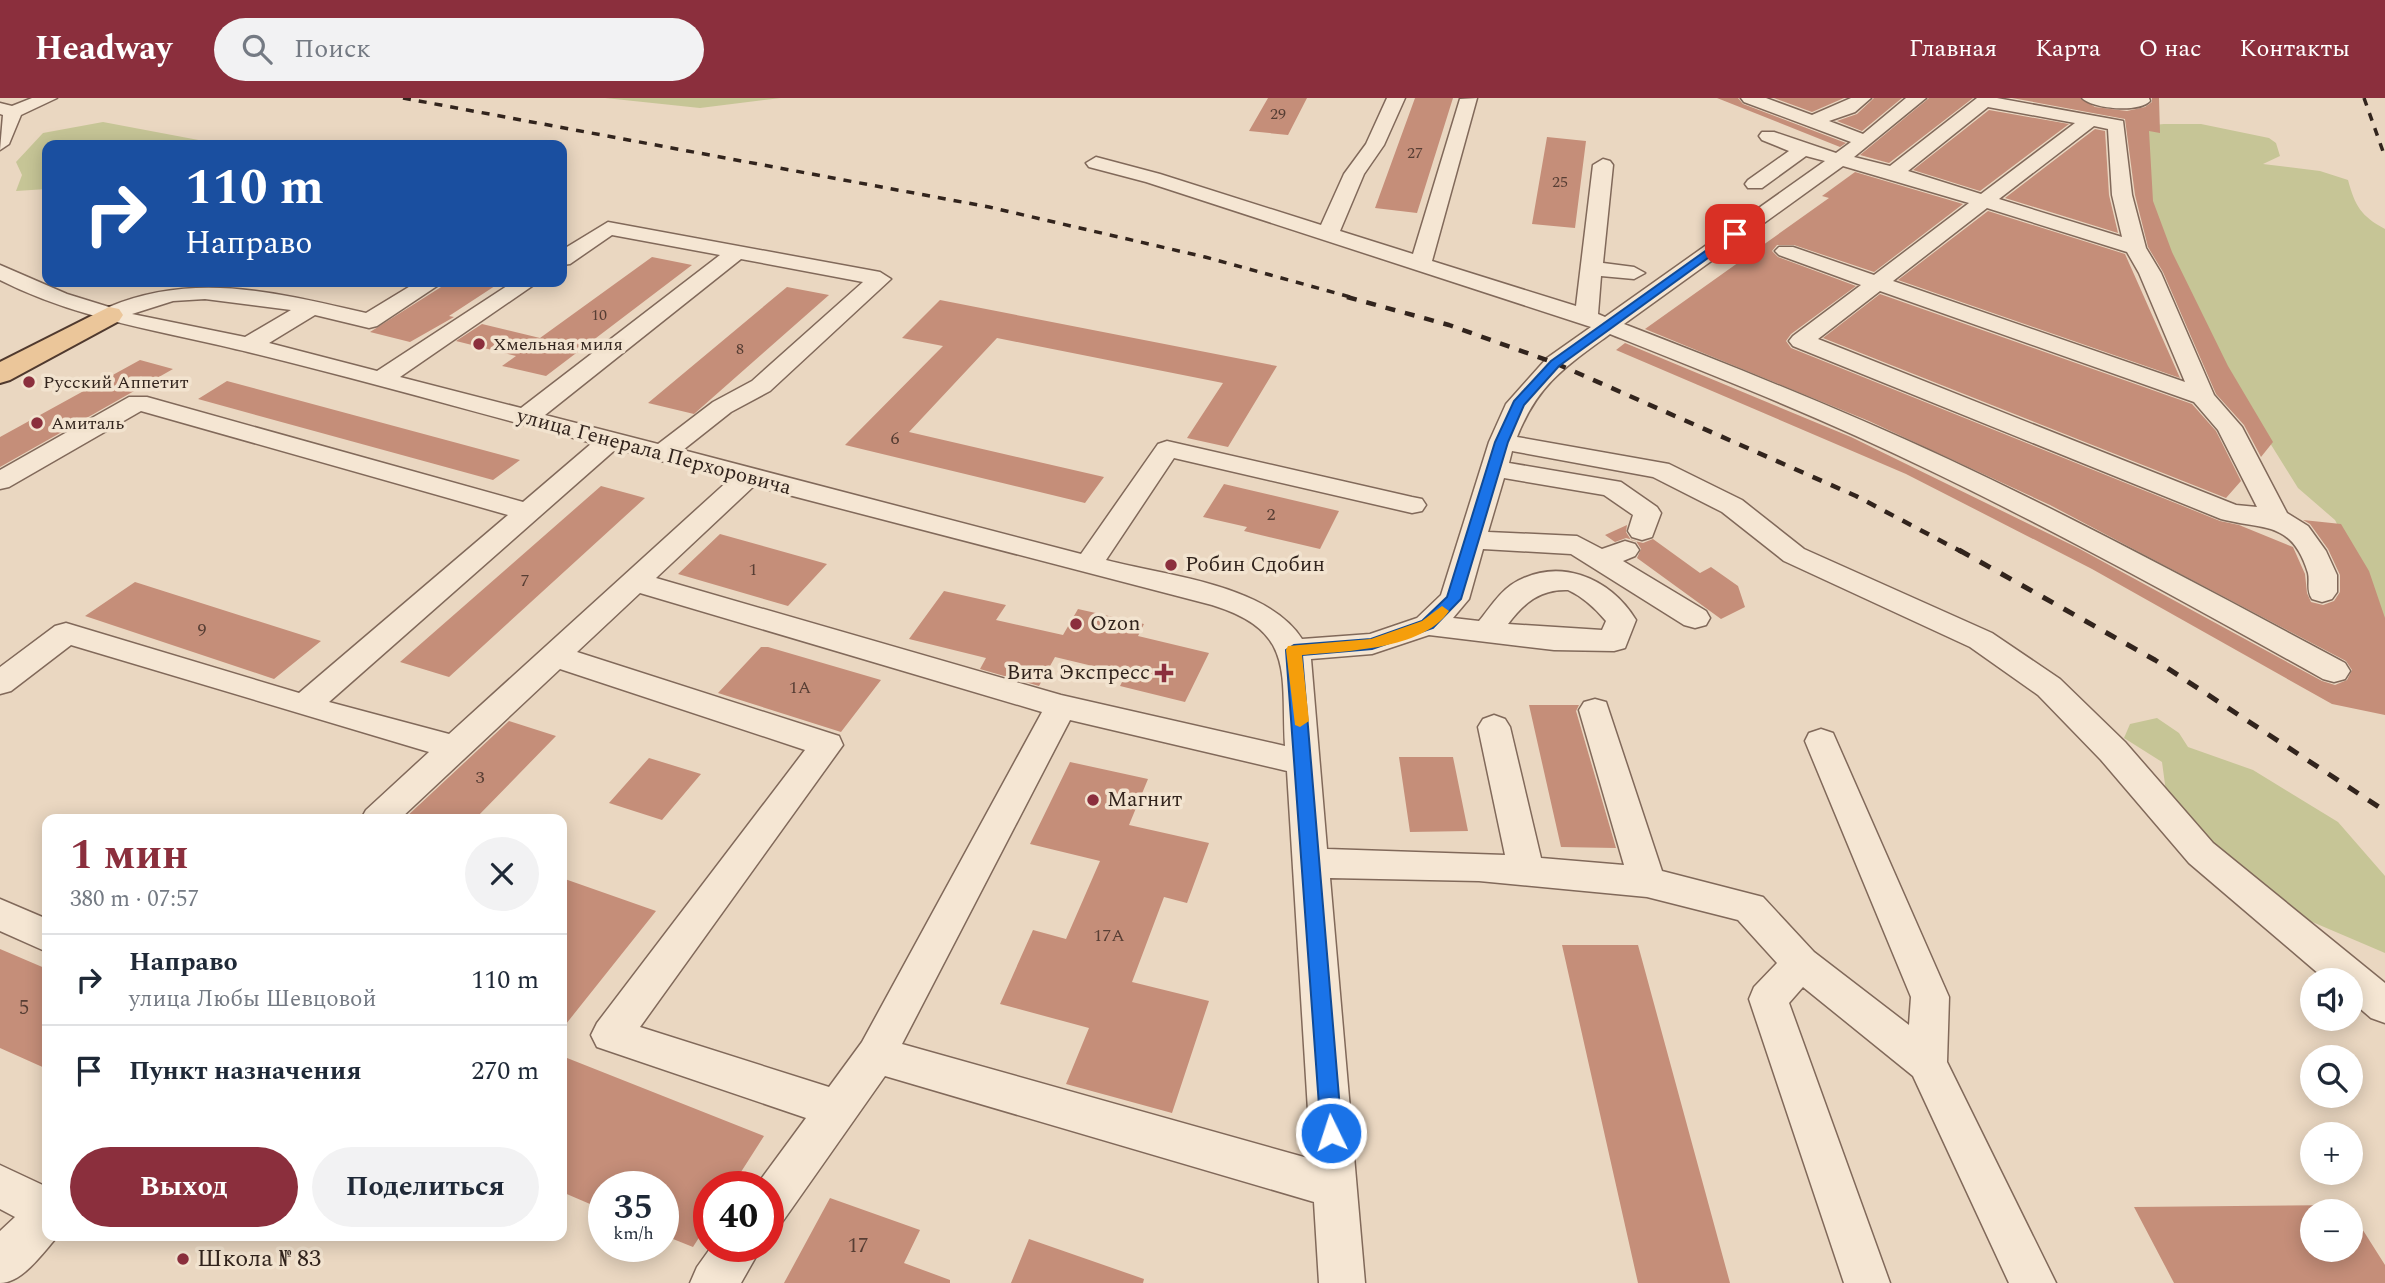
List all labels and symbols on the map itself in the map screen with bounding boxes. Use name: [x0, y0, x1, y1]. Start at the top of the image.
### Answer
house number: 29: [1270, 102, 1286, 126]
house number: 27: [1407, 141, 1423, 165]
house number: 25: [1552, 170, 1568, 194]
pin: [1705, 204, 1765, 264]
house number: 10: [591, 303, 607, 327]
place label: Хмельная миля: [493, 331, 623, 358]
marker: Хмельная миля: [471, 336, 487, 352]
house number: 8: [736, 337, 744, 361]
place label: Русский Аппетит: [43, 369, 189, 396]
marker: Русский Аппетит: [21, 374, 37, 390]
street label: улица Генерала Перхоровича: [512, 400, 795, 504]
place label: Амиталь: [51, 410, 124, 437]
marker: Амиталь: [29, 415, 45, 431]
house number: 6: [891, 425, 900, 452]
house number: 2: [1267, 501, 1276, 528]
place label: Робин Сдобин: [1185, 549, 1325, 581]
house number: 1: [749, 556, 758, 583]
marker: Робин Сдобин: [1163, 557, 1179, 573]
house number: 7: [521, 567, 530, 594]
place label: Ozon: [1090, 608, 1140, 640]
house number: 9: [198, 616, 207, 643]
marker: Ozon: [1068, 616, 1084, 632]
place label: Вита Экспресс: [1006, 657, 1150, 689]
marker: Вита Экспресс: [1156, 665, 1172, 681]
house number: 1А: [789, 674, 811, 701]
house number: 3: [476, 764, 485, 791]
place label: Магнит: [1107, 784, 1182, 816]
marker: Магнит: [1085, 792, 1101, 808]
house number: 17А: [1093, 922, 1125, 949]
house number: 5: [19, 992, 29, 1024]
position arrow: [1294, 1096, 1368, 1170]
speed limit sign: 40: [693, 1171, 784, 1262]
house number: 17: [848, 1230, 869, 1262]
place label: Школа № 83: [197, 1241, 321, 1277]
marker: Школа № 83: [175, 1251, 191, 1267]

